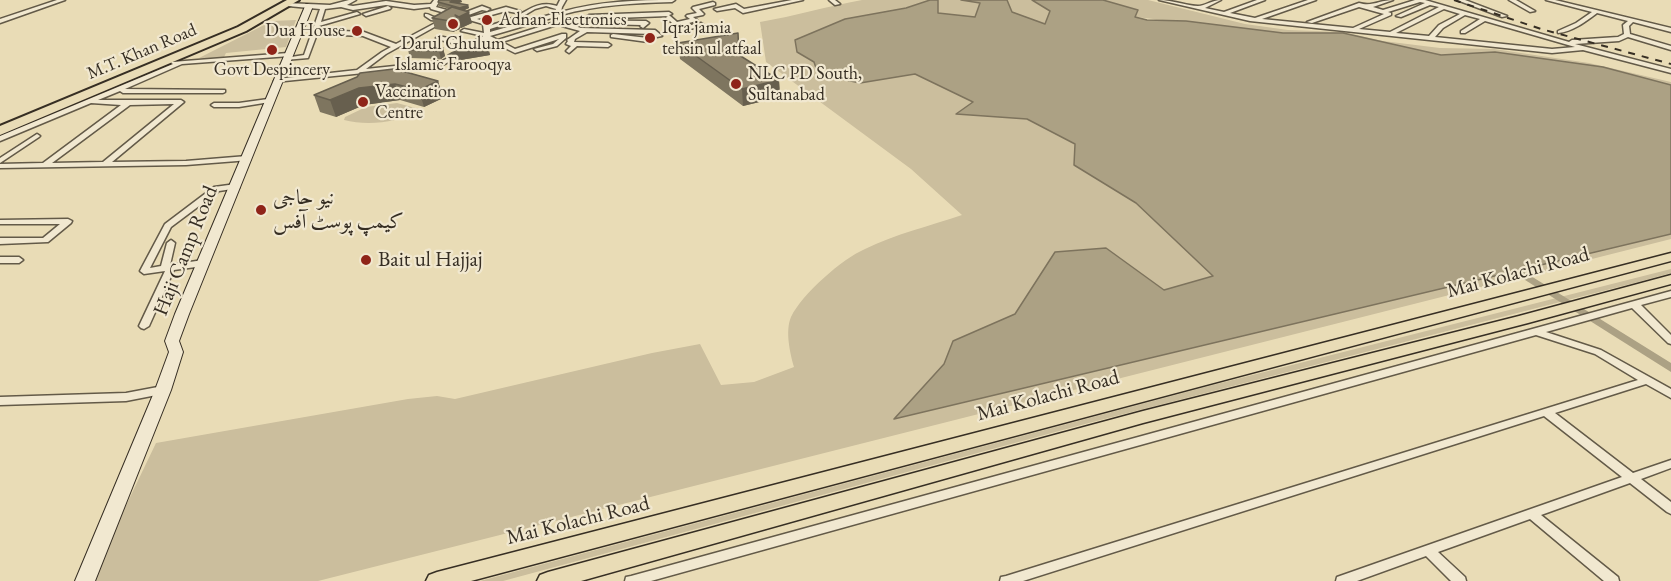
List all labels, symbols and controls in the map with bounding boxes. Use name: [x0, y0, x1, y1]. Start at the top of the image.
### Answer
place label: Adnan Electronics: [499, 9, 627, 31]
marker: Adnan Electronics: [480, 13, 494, 27]
marker: Darul Ghulum Islamic Farooqya: [446, 17, 460, 31]
place label: Iqra jamia tehsin ul atfaal: [662, 17, 761, 60]
street label: M.T. Khan Road: [84, 19, 200, 85]
place label: Dua House: [265, 20, 345, 42]
marker: Dua House: [350, 24, 364, 38]
marker: Iqra jamia tehsin ul atfaal: [643, 31, 657, 45]
place label: Darul Ghulum Islamic Farooqya: [395, 33, 511, 76]
marker: Govt Despincery: [265, 43, 279, 57]
place label: Govt Despincery: [214, 59, 330, 81]
place label: NLC PD South, Sultanabad: [748, 63, 862, 106]
marker: NLC PD South, Sultanabad: [729, 77, 743, 91]
place label: Vaccination Centre: [375, 81, 456, 124]
marker: Vaccination Centre: [356, 95, 370, 109]
street label: Haji Camp Road: [148, 182, 224, 320]
place label: نیو حاجی کیمپ پوسٹ آفس: [273, 185, 404, 235]
marker: نیو حاجی کیمپ پوسٹ آفس: [254, 203, 268, 217]
street label: Mai Kolachi Road: [1444, 242, 1592, 304]
place label: Bait ul Hajjaj: [378, 247, 483, 273]
marker: Bait ul Hajjaj: [359, 253, 373, 267]
street label: Mai Kolachi Road: [974, 365, 1122, 427]
street label: Mai Kolachi Road: [504, 491, 652, 551]

